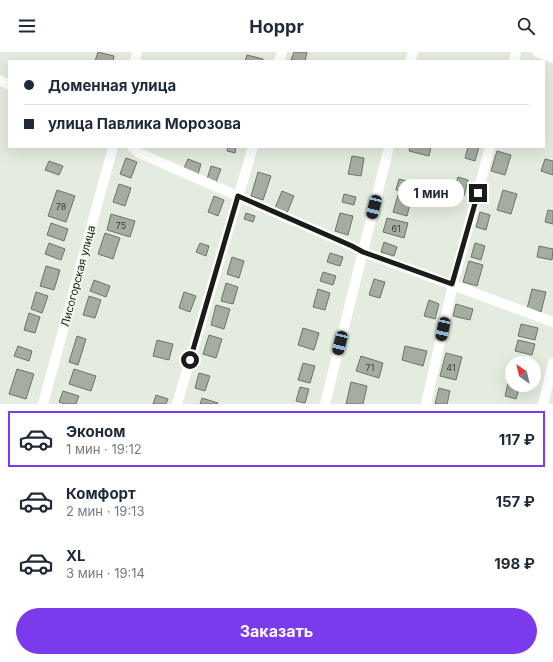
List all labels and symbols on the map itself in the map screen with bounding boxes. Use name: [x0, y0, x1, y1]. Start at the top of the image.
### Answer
callout: 1 мин: [398, 179, 464, 207]
route end: [469, 184, 487, 202]
car: [365, 194, 383, 220]
house number: 78: [56, 201, 67, 212]
house number: 75: [116, 220, 126, 231]
house number: 61: [391, 223, 401, 234]
street label: Лисогорская улица: [58, 224, 98, 328]
car: [435, 316, 451, 342]
car: [331, 330, 349, 356]
route start: [181, 351, 199, 369]
north arrow: [505, 356, 541, 392]
house number: 71: [366, 362, 374, 373]
house number: 41: [446, 362, 456, 373]

